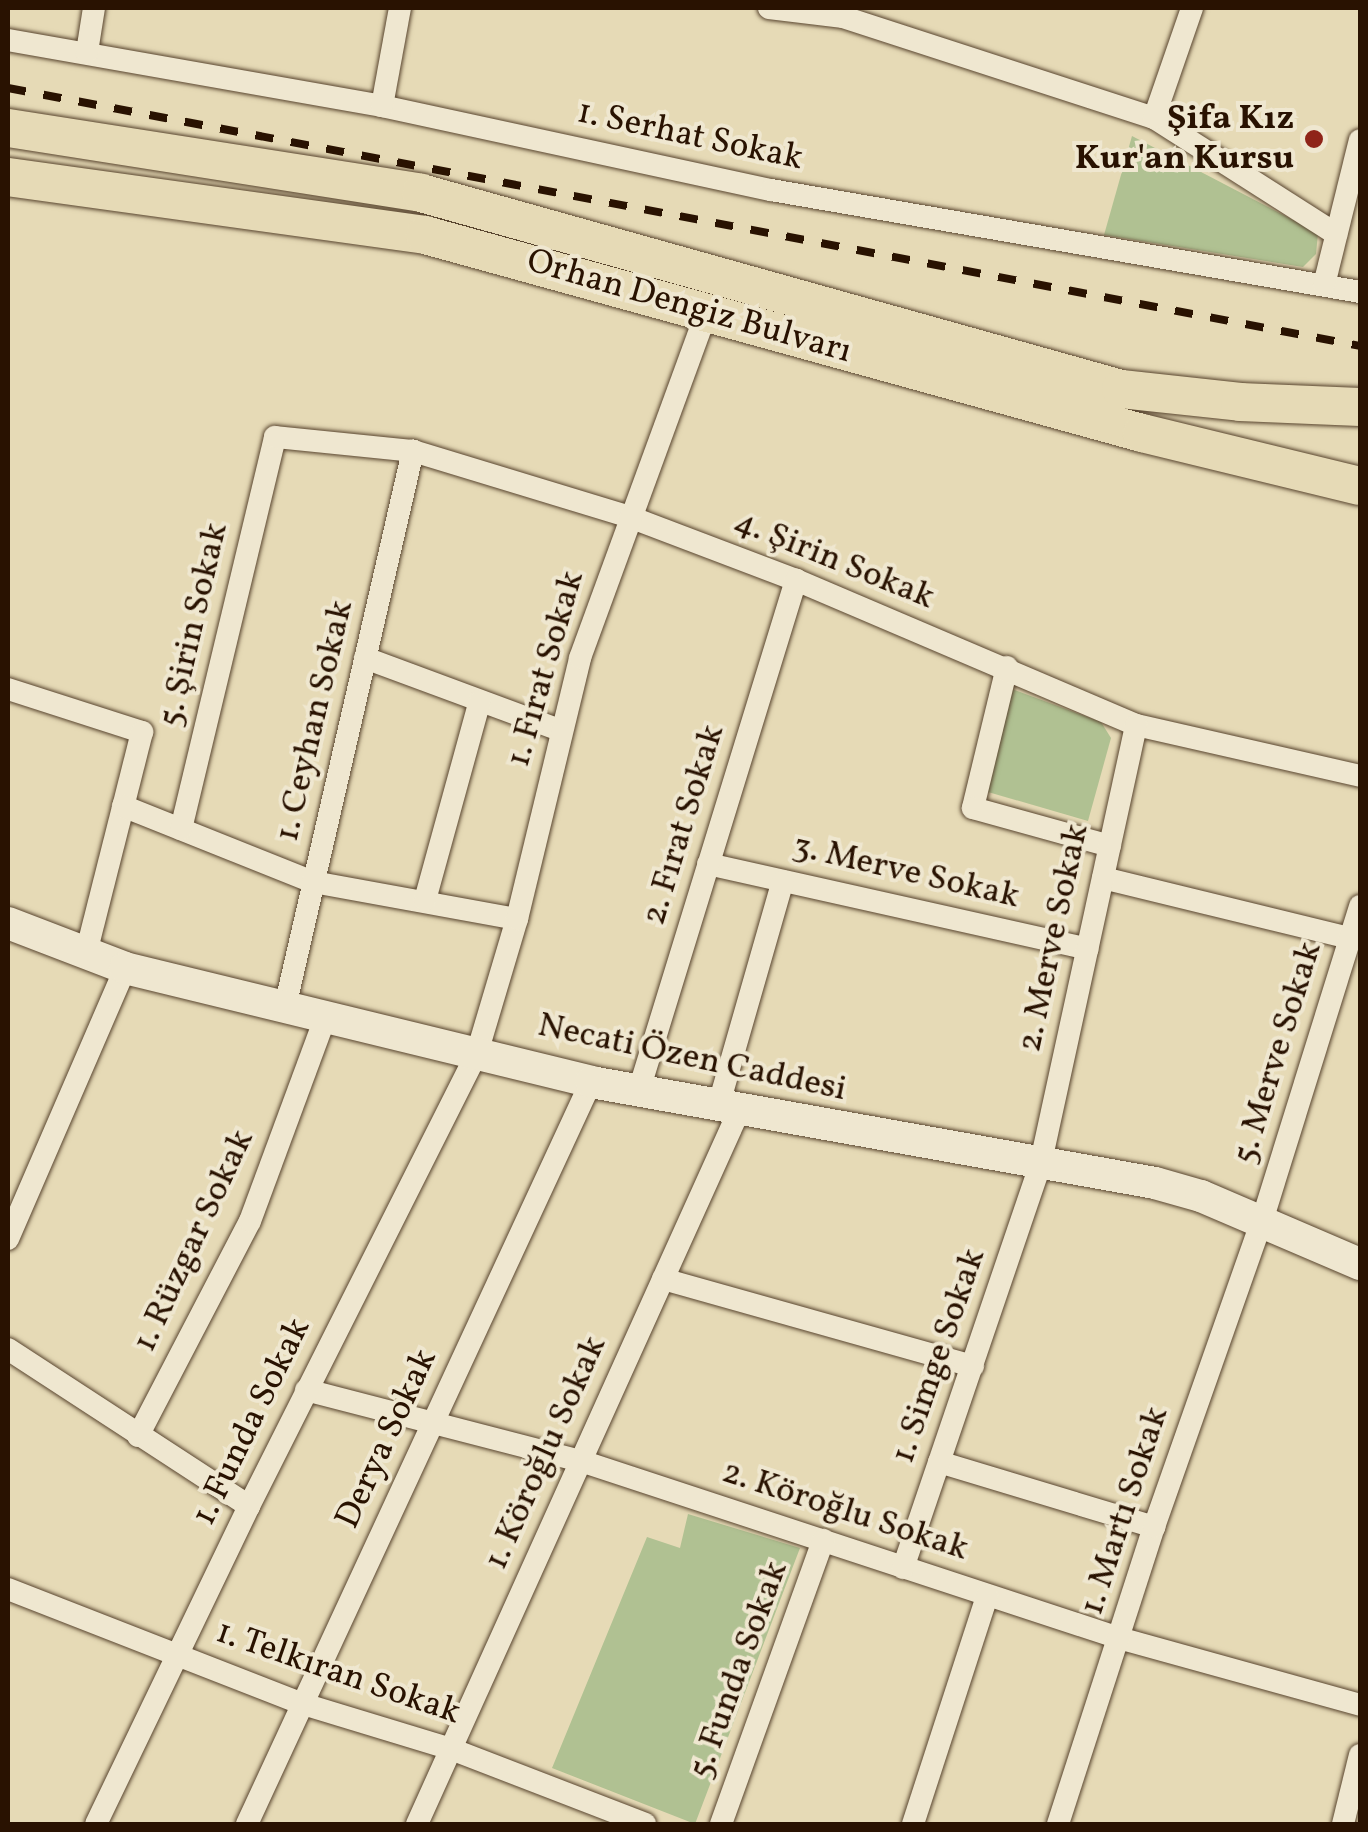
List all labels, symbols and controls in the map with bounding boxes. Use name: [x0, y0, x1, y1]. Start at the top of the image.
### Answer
street label: 1. Serhat Sokak: [573, 92, 807, 180]
place label: Şifa Kız Kur'an Kursu: [1075, 98, 1294, 180]
marker: Şifa Kız Kur'an Kursu: [1303, 128, 1325, 150]
street label: Orhan Dengiz Bulvarı: [522, 241, 856, 373]
street label: 4. Şirin Sokak: [728, 501, 940, 619]
street label: 5. Şirin Sokak: [150, 519, 238, 731]
street label: 1. Fırat Sokak: [498, 566, 594, 772]
street label: 1. Ceyhan Sokak: [267, 596, 363, 846]
street label: 2. Fırat Sokak: [634, 720, 734, 930]
street label: 2. Merve Sokak: [1009, 820, 1099, 1056]
street label: 3. Merve Sokak: [789, 826, 1023, 918]
street label: 5. Merve Sokak: [1224, 937, 1332, 1169]
street label: Necati Özen Caddesi: [534, 1005, 850, 1111]
street label: 1. Rüzgar Sokak: [124, 1123, 264, 1359]
street label: 1. Simge Sokak: [883, 1243, 995, 1469]
street label: 1. Funda Sokak: [184, 1312, 320, 1532]
street label: 1. Köroğlu Sokak: [476, 1330, 616, 1576]
street label: Derya Sokak: [327, 1343, 447, 1535]
street label: 1. Martı Sokak: [1072, 1402, 1178, 1620]
street label: 2. Köroğlu Sokak: [717, 1451, 973, 1571]
street label: 5. Funda Sokak: [680, 1555, 798, 1785]
street label: 1. Telkıran Sokak: [210, 1611, 466, 1735]

